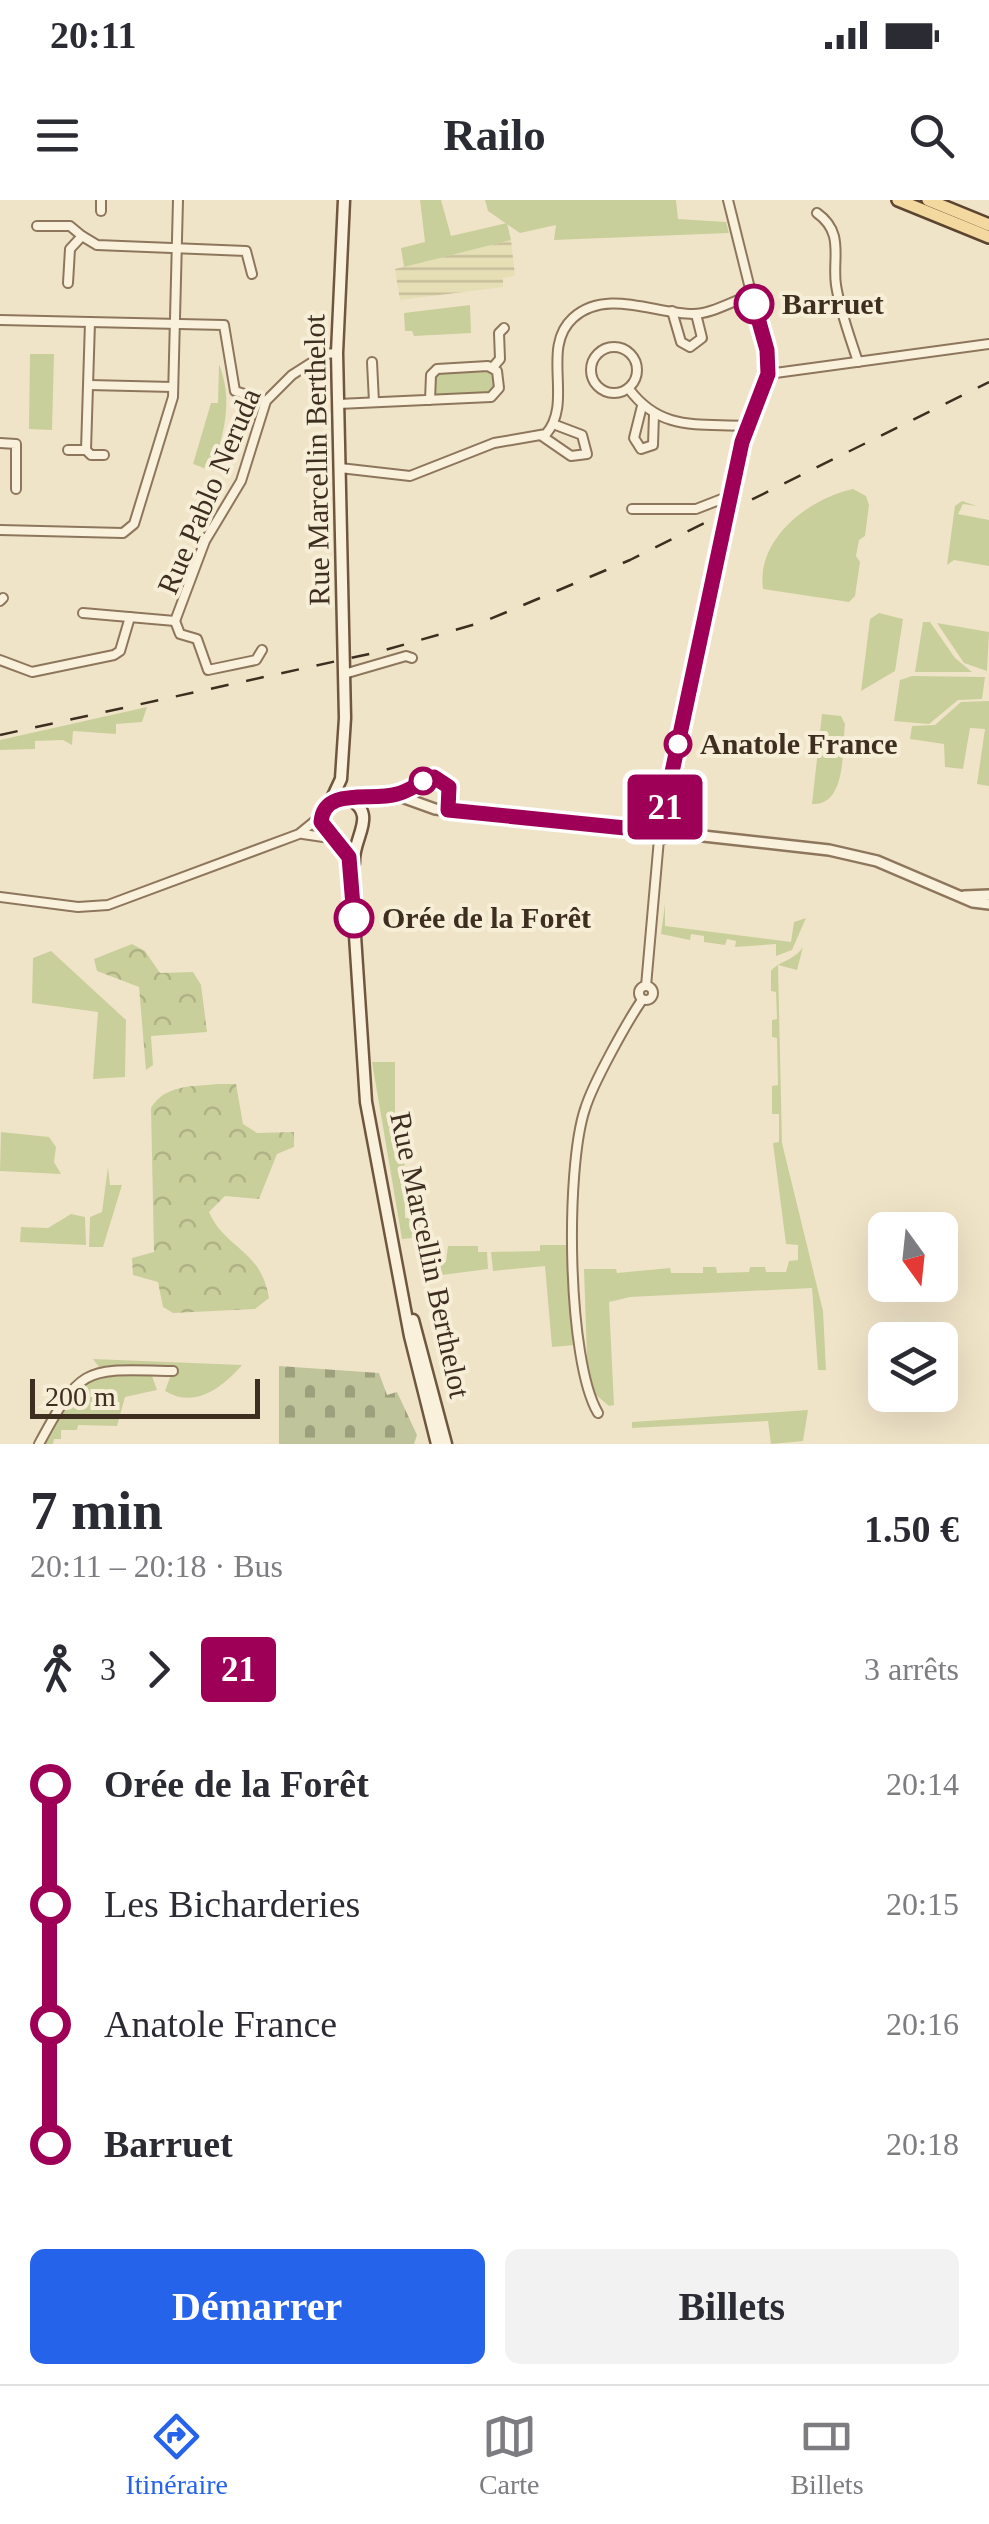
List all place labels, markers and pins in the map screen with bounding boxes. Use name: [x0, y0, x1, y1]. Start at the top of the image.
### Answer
marker: Barruet: [735, 285, 773, 323]
place label: Barruet: [782, 287, 884, 320]
place label: Anatole France: [700, 727, 897, 760]
marker: Anatole France: [665, 731, 691, 757]
unlabelled marker: [410, 768, 436, 794]
marker: Orée de la Forêt: [335, 899, 373, 937]
place label: Orée de la Forêt: [382, 901, 591, 934]

